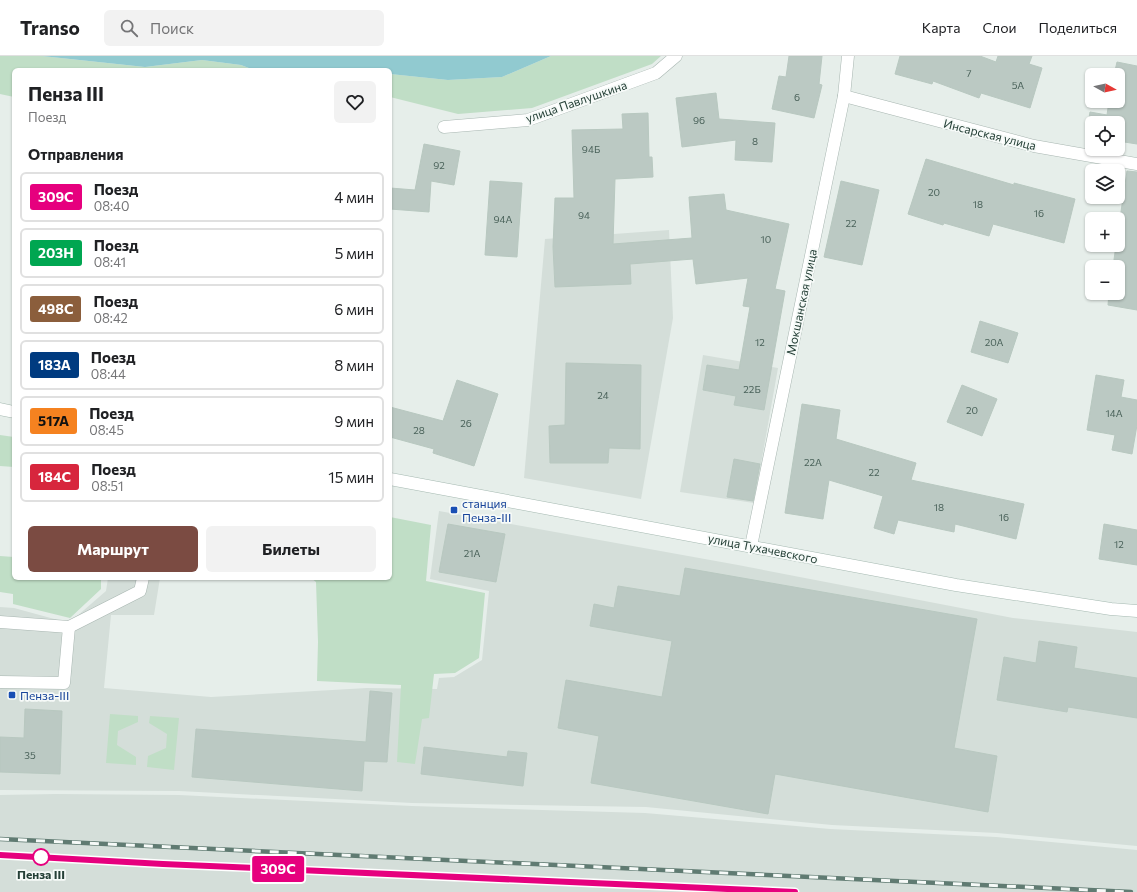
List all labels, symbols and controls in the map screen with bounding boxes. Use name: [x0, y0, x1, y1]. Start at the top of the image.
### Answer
search box: [104, 10, 384, 46]
text: Transo: [20, 16, 80, 39]
icon: search: [118, 17, 140, 39]
text: Поиск: [150, 19, 194, 37]
text: Карта: [922, 19, 960, 36]
text: Слои: [982, 19, 1017, 36]
text: Поделиться: [1039, 19, 1117, 36]
house number: 7: [966, 67, 972, 79]
north arrow: [1085, 68, 1125, 108]
map controls: [1085, 68, 1125, 300]
street label: улица Павлушкина: [524, 77, 628, 125]
house number: 5А: [1012, 79, 1024, 91]
button: heart: [334, 81, 376, 123]
text: Пенза III: [28, 82, 104, 105]
house number: 6: [794, 91, 800, 103]
text: Поезд: [28, 109, 66, 125]
house number: 96: [693, 114, 705, 126]
street label: Инсарская улица: [942, 116, 1038, 152]
button: locate: [1085, 116, 1125, 156]
house number: 8: [752, 135, 758, 147]
house number: 94Б: [582, 143, 600, 155]
text: Отправления: [28, 145, 124, 163]
house number: 92: [433, 159, 445, 171]
button: layers: [1085, 164, 1125, 204]
text: Поезд: [94, 180, 138, 198]
house number: 20: [928, 186, 940, 198]
text: 309С: [38, 188, 74, 205]
text: 4 мин: [334, 188, 374, 206]
text: 08:40: [94, 198, 129, 214]
house number: 18: [973, 198, 983, 210]
house number: 16: [1034, 207, 1044, 219]
house number: 94: [578, 209, 590, 221]
button: +: [1085, 212, 1125, 252]
house number: 94А: [494, 213, 513, 225]
house number: 22: [845, 217, 857, 229]
house number: 10: [761, 233, 771, 245]
text: Поезд: [94, 236, 138, 254]
text: 203Н: [38, 244, 74, 261]
text: 5 мин: [335, 244, 374, 262]
street label: Мокшанская улица: [783, 248, 819, 356]
text: 08:41: [94, 254, 126, 270]
button: −: [1085, 260, 1125, 300]
text: Поезд: [93, 292, 138, 310]
text: 498С: [38, 300, 73, 317]
text: 6 мин: [334, 300, 374, 318]
text: 08:42: [93, 310, 128, 326]
house number: 12: [755, 336, 765, 348]
house number: 20А: [985, 336, 1003, 348]
text: Поезд: [91, 348, 135, 366]
text: 183А: [38, 356, 71, 373]
text: 8 мин: [334, 356, 374, 374]
text: 08:44: [91, 366, 126, 382]
house number: 22Б: [743, 383, 761, 395]
house number: 24: [597, 389, 609, 401]
text: Поезд: [89, 404, 134, 422]
house number: 20: [966, 404, 978, 416]
house number: 14А: [1105, 407, 1123, 419]
text: 517А: [38, 412, 69, 429]
text: 9 мин: [334, 412, 374, 430]
house number: 26: [460, 417, 472, 429]
text: 08:45: [89, 422, 124, 438]
house number: 28: [413, 424, 425, 436]
house number: 22А: [804, 456, 822, 468]
text: Поезд: [91, 460, 136, 478]
house number: 22: [868, 466, 880, 478]
text: 184С: [38, 468, 71, 485]
text: 15 мин: [328, 468, 374, 486]
text: 08:51: [91, 478, 124, 494]
place label: станция Пенза-III: [462, 496, 511, 524]
house number: 18: [934, 501, 944, 513]
marker: станция Пенза-III: [449, 505, 459, 515]
house number: 16: [999, 511, 1009, 523]
button: Маршрут: [28, 526, 198, 572]
button: Билеты: [206, 526, 376, 572]
street label: улица Тухачевского: [707, 530, 819, 566]
house number: 12: [1114, 538, 1124, 550]
house number: 21А: [464, 547, 480, 559]
place label: Пенза-III: [20, 688, 69, 702]
marker: Пенза-III: [7, 690, 17, 700]
house number: 35: [24, 749, 36, 761]
marker: Пенза III: [32, 848, 50, 866]
line badge: 309С: [250, 856, 306, 882]
text: 309С: [260, 860, 296, 877]
place label: Пенза III: [17, 867, 65, 881]

